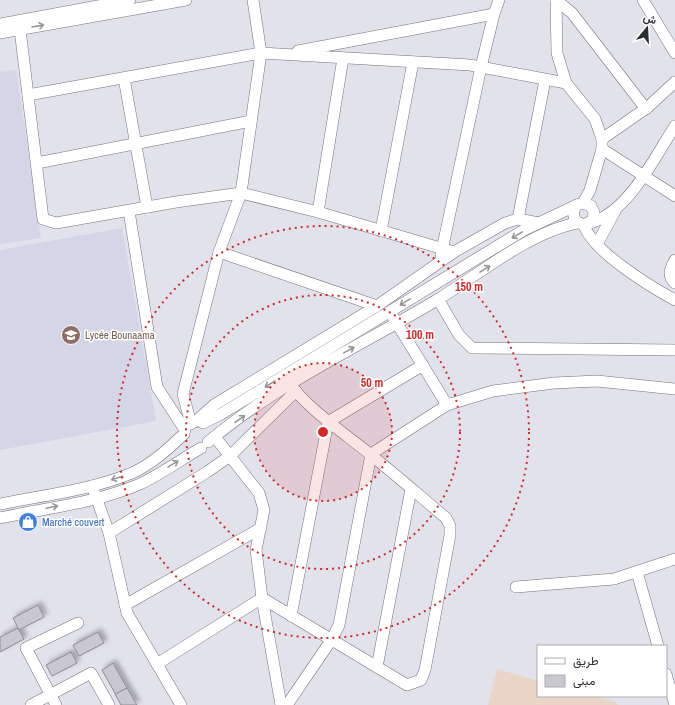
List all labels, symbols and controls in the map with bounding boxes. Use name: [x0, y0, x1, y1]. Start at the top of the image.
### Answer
north arrow: [627, 8, 667, 48]
text: ش: [642, 10, 659, 27]
one-way arrow: [32, 22, 45, 30]
one-way arrow: [511, 231, 523, 239]
one-way arrow: [479, 265, 491, 273]
text: 150 m: [455, 279, 483, 295]
one-way arrow: [399, 298, 411, 306]
school or university icon: Lycée Bounaama: [60, 324, 82, 346]
text: 100 m: [406, 327, 434, 343]
place label: Lycée Bounaama: [85, 328, 155, 342]
one-way arrow: [343, 346, 355, 354]
text: 50 m: [361, 375, 383, 391]
one-way arrow: [265, 380, 276, 388]
one-way arrow: [234, 415, 245, 423]
centre of rings: [316, 425, 330, 439]
one-way arrow: [167, 460, 179, 468]
one-way arrow: [111, 474, 123, 482]
one-way arrow: [45, 503, 58, 511]
shop icon: Marché couvert: [17, 511, 39, 533]
place label: Marché couvert: [42, 515, 105, 529]
legend: [537, 645, 667, 697]
text: طريق: [573, 653, 599, 669]
text: مبنى: [573, 673, 595, 689]

